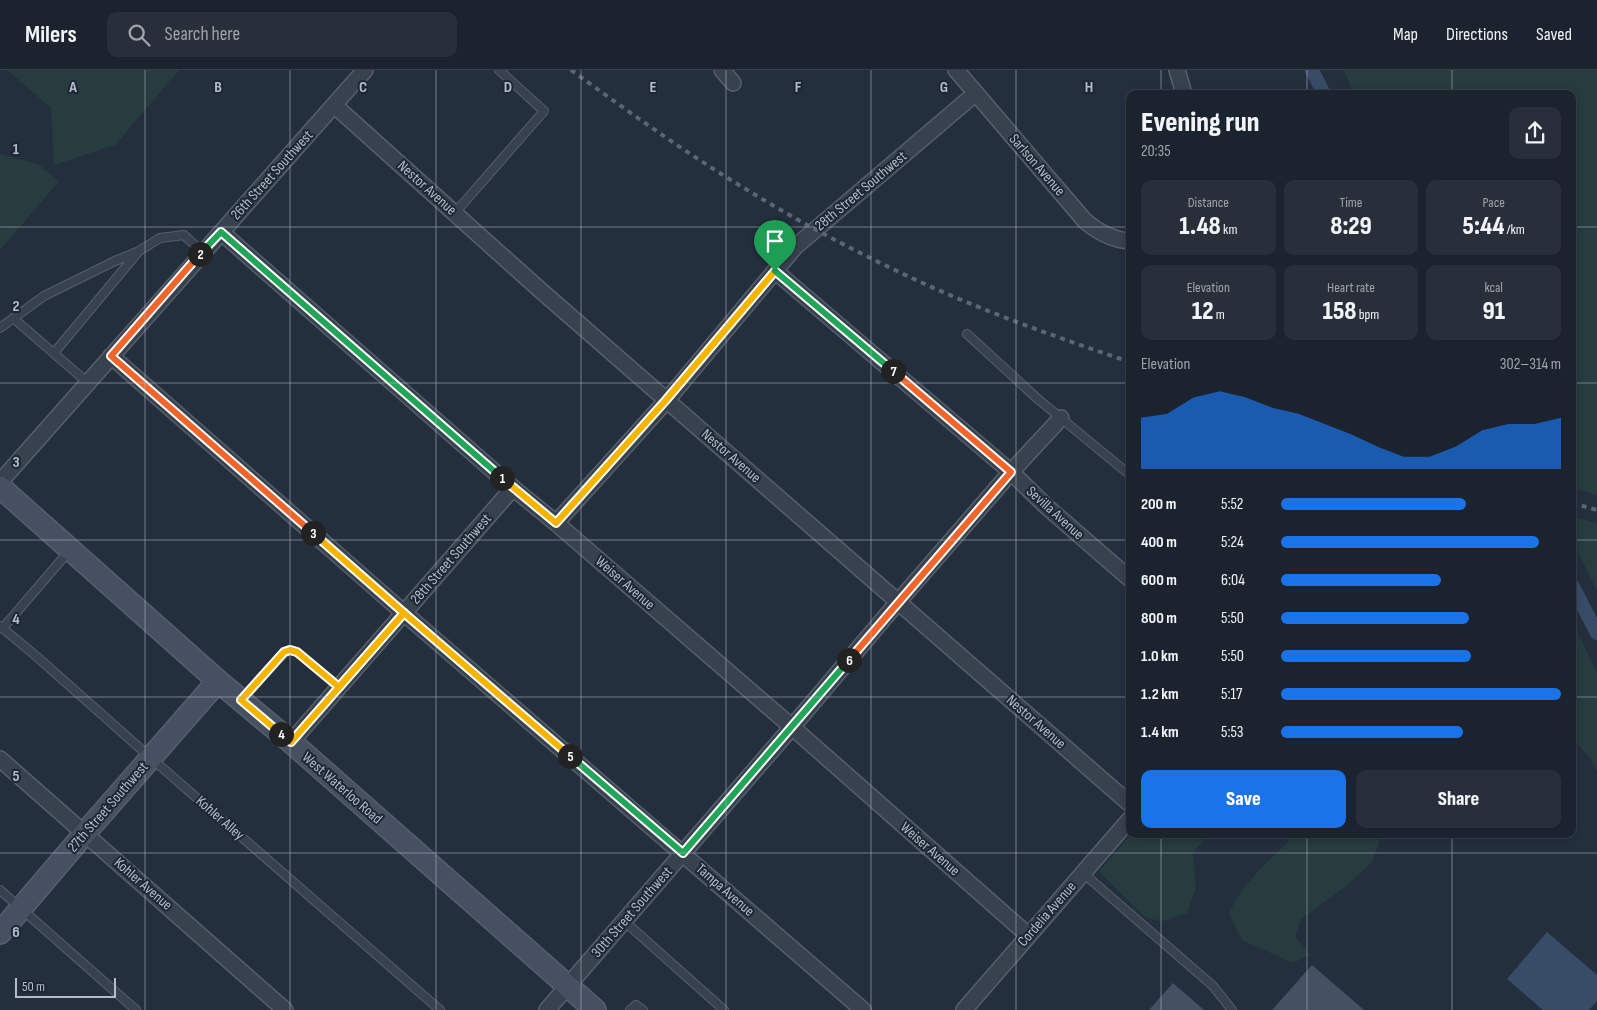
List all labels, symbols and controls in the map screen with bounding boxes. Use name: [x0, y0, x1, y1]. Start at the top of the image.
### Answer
search box: [107, 12, 457, 57]
text: Milers: [25, 20, 77, 49]
icon: search: [125, 21, 153, 49]
text: Search here: [165, 23, 240, 46]
text: Map: [1393, 24, 1418, 45]
text: Directions: [1446, 24, 1508, 45]
text: Saved: [1536, 24, 1572, 45]
text: A: [68, 78, 77, 97]
text: B: [214, 78, 222, 97]
text: C: [359, 78, 367, 97]
text: D: [504, 78, 512, 97]
text: E: [650, 78, 657, 97]
text: F: [795, 78, 802, 97]
text: G: [940, 78, 948, 97]
text: H: [1085, 78, 1093, 97]
text: Evening run: [1141, 106, 1259, 139]
button: share: [1509, 107, 1561, 159]
street label: 26th Street Southwest: [227, 126, 318, 224]
street label: Sarlson Avenue: [1005, 130, 1069, 200]
text: 1: [13, 140, 20, 159]
text: 20:35: [1141, 142, 1171, 161]
street label: 28th Street Southwest: [811, 147, 911, 235]
street label: Nestor Avenue: [393, 156, 461, 220]
text: Distance: [1188, 194, 1229, 211]
text: Time: [1340, 194, 1362, 211]
text: Pace: [1483, 194, 1505, 211]
text: 1.48: [1179, 211, 1221, 242]
text: 8:29: [1330, 211, 1372, 242]
text: 5:44: [1463, 211, 1504, 242]
pin: [754, 220, 796, 271]
text: km: [1221, 221, 1237, 238]
text: /km: [1504, 221, 1525, 238]
icon: arrive: [761, 227, 789, 255]
pin: 2: [188, 242, 212, 266]
text: 2: [197, 246, 204, 263]
text: Elevation: [1187, 279, 1230, 296]
text: Heart rate: [1327, 279, 1375, 296]
text: kcal: [1484, 279, 1503, 296]
text: 12: [1192, 296, 1214, 327]
text: 158: [1323, 296, 1357, 327]
text: 91: [1482, 296, 1505, 327]
text: 2: [12, 297, 20, 316]
text: m: [1214, 306, 1225, 323]
text: bpm: [1357, 306, 1379, 323]
text: Elevation: [1141, 355, 1190, 374]
text: 302–314 m: [1500, 355, 1561, 374]
pin: 7: [880, 358, 906, 384]
text: 7: [890, 363, 897, 380]
street label: Nestor Avenue: [697, 425, 765, 487]
text: 3: [12, 453, 20, 472]
pin: 1: [490, 466, 514, 490]
text: 1: [500, 470, 505, 487]
street label: Sevilla Avenue: [1022, 482, 1088, 544]
text: 200 m: [1141, 495, 1176, 514]
text: 5:52: [1221, 495, 1243, 514]
street label: 28th Street Southwest: [406, 509, 496, 608]
pin: 3: [300, 520, 326, 546]
text: 3: [310, 525, 317, 542]
text: 400 m: [1141, 533, 1177, 552]
text: 5:24: [1221, 533, 1244, 552]
street label: Weiser Avenue: [591, 552, 659, 614]
text: 600 m: [1141, 571, 1177, 590]
text: 6:04: [1221, 571, 1245, 590]
text: 800 m: [1141, 609, 1177, 628]
text: 5:50: [1221, 609, 1244, 628]
text: 4: [12, 610, 20, 629]
text: 1.0 km: [1141, 647, 1178, 666]
text: 5:50: [1221, 647, 1244, 666]
pin: 6: [836, 648, 862, 672]
text: 6: [846, 652, 853, 669]
text: 1.2 km: [1141, 685, 1179, 704]
text: 5:17: [1221, 685, 1242, 704]
street label: Nestor Avenue: [1002, 691, 1070, 753]
pin: 4: [268, 722, 294, 746]
text: 1.4 km: [1141, 723, 1179, 742]
text: 5:53: [1221, 723, 1244, 742]
text: 4: [278, 726, 285, 743]
pin: 5: [558, 744, 582, 768]
street label: West Waterloo Road: [298, 748, 386, 828]
text: 5: [567, 748, 574, 765]
street label: 27th Street Southwest: [63, 757, 153, 856]
text: 5: [12, 767, 20, 786]
button: Save: [1141, 770, 1346, 828]
button: Share: [1356, 770, 1561, 828]
street label: Kohler Alley: [192, 792, 248, 845]
street label: Weiser Avenue: [896, 818, 964, 880]
street label: Kohler Avenue: [110, 853, 176, 915]
street label: Tampa Avenue: [692, 859, 758, 921]
street label: 30th Street Southwest: [587, 862, 677, 961]
street label: Cordelia Avenue: [1013, 877, 1081, 951]
text: 6: [12, 923, 20, 942]
scale bar: [15, 975, 116, 998]
text: 50 m: [22, 978, 45, 995]

